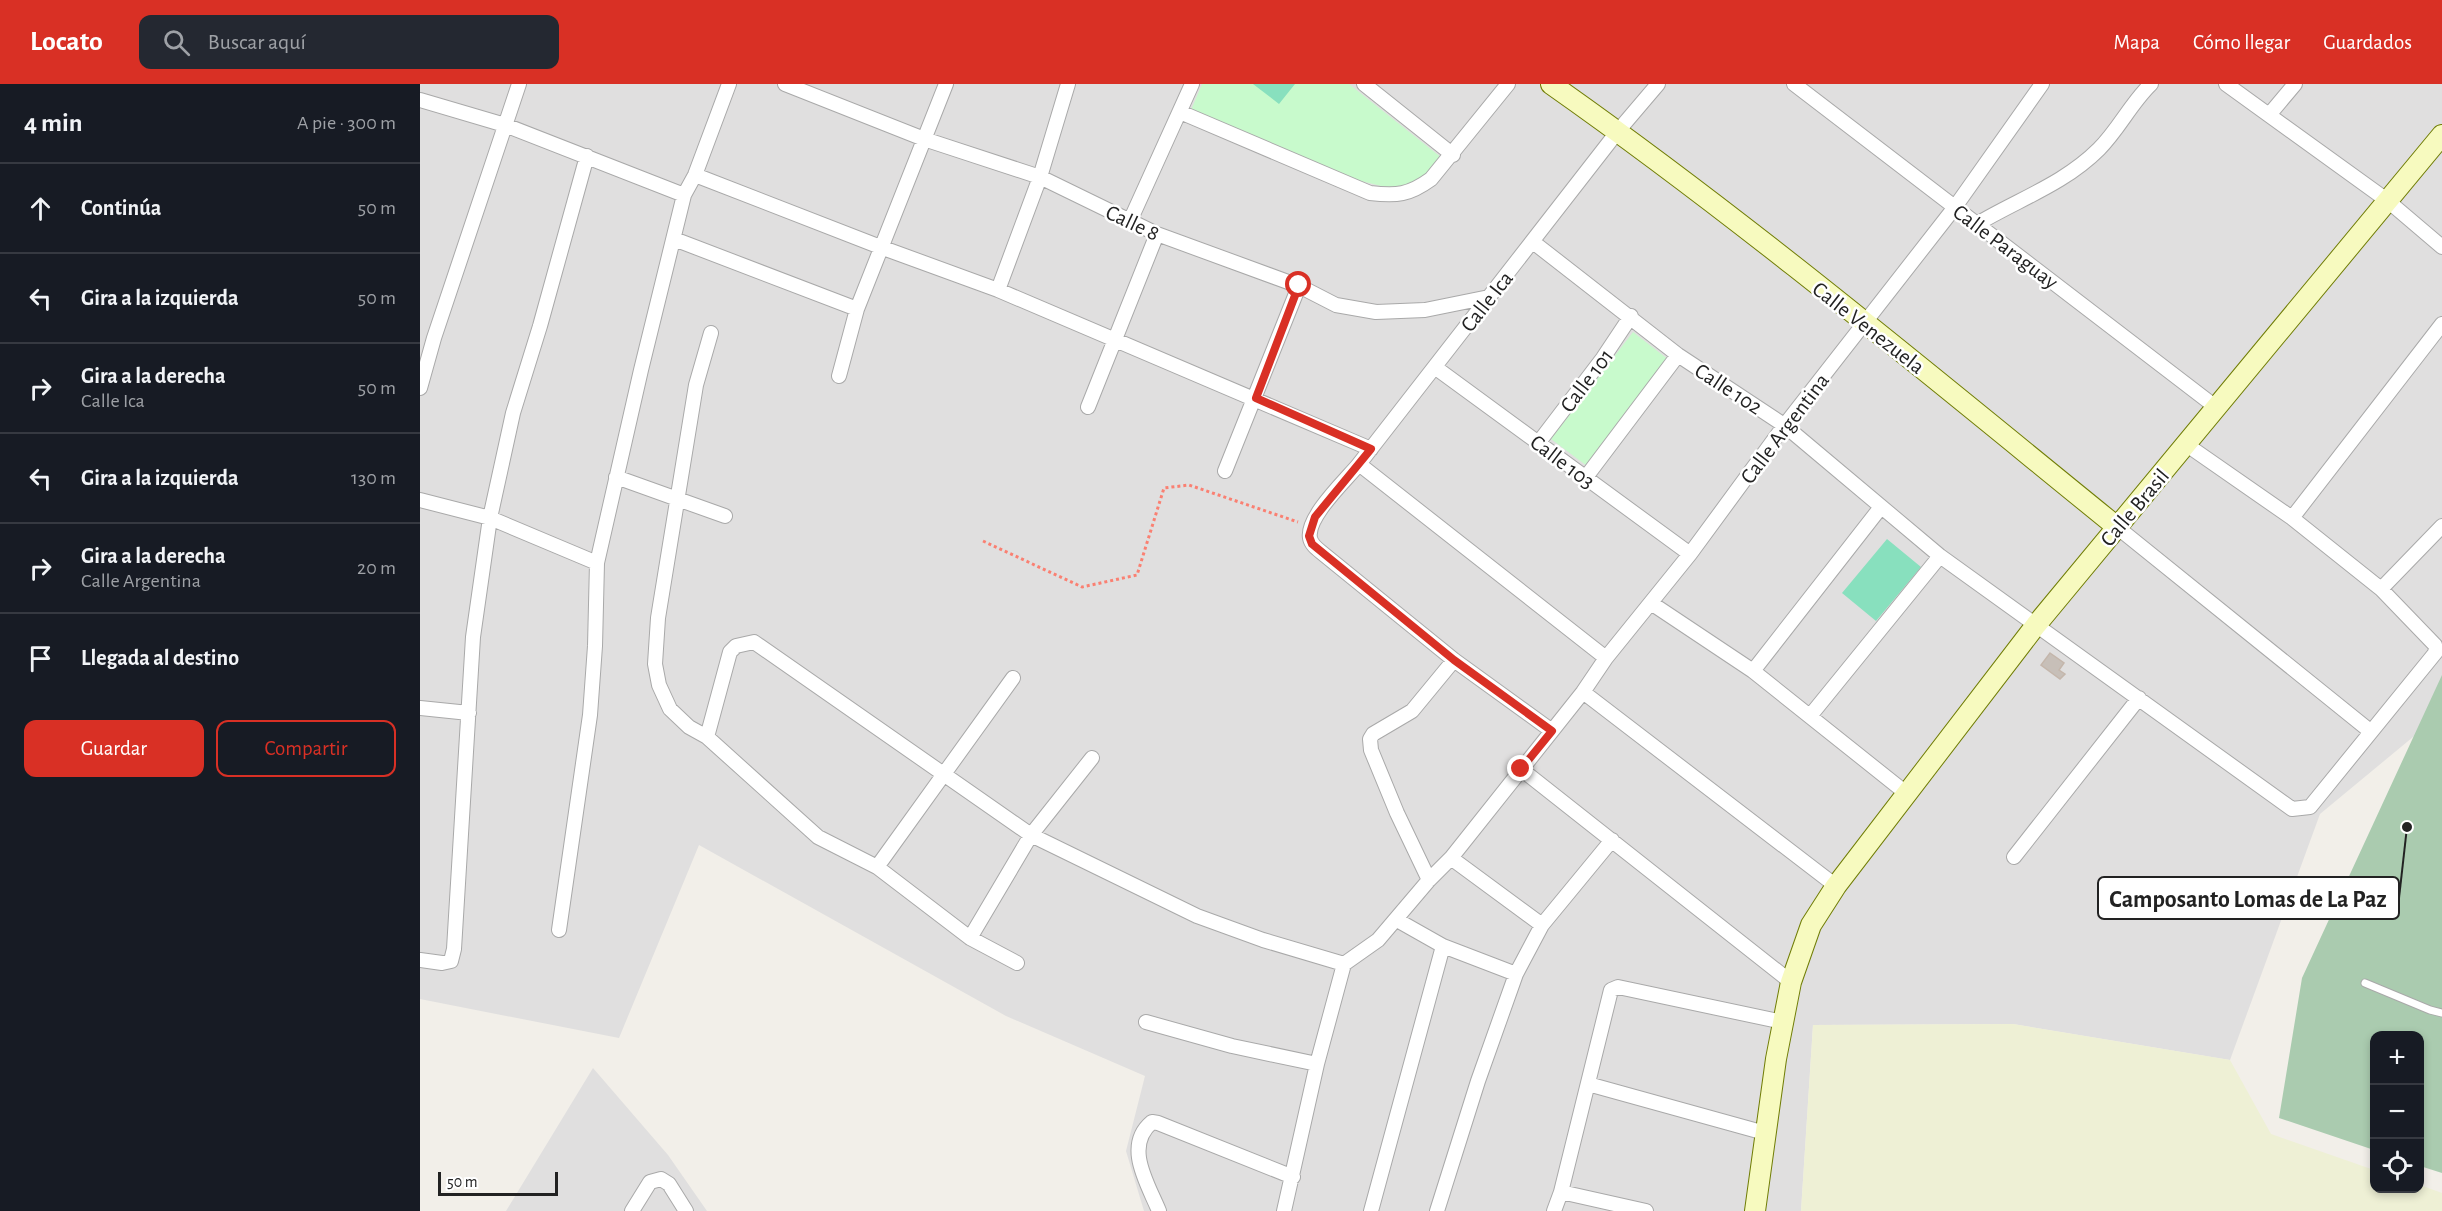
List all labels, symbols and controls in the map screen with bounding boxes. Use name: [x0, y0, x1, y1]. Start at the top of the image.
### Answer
search box: [139, 15, 559, 69]
icon: search: [160, 26, 193, 59]
text: Locato: [30, 28, 103, 56]
text: Buscar aquí: [208, 31, 306, 53]
text: Mapa: [2114, 32, 2160, 53]
text: Cómo llegar: [2193, 32, 2290, 53]
text: Guardados: [2323, 32, 2412, 53]
text: 4 min: [24, 110, 83, 136]
text: A pie · 300 m: [297, 113, 396, 133]
icon: ahead: [24, 192, 57, 225]
text: Continúa: [81, 197, 161, 219]
text: 50 m: [358, 198, 396, 218]
street label: Calle Paraguay: [1949, 200, 2063, 294]
street label: Calle 8: [1102, 201, 1163, 245]
street label: Calle Ica: [1457, 267, 1517, 336]
route start: [1285, 271, 1311, 297]
street label: Calle Venezuela: [1808, 277, 1928, 378]
icon: left: [24, 282, 57, 315]
text: Gira a la izquierda: [81, 287, 239, 309]
text: 50 m: [358, 288, 396, 308]
street label: Calle 101: [1556, 345, 1618, 416]
street label: Calle 102: [1691, 359, 1766, 419]
text: Gira a la derecha: [81, 365, 226, 387]
street label: Calle Argentina: [1736, 369, 1833, 488]
icon: right: [24, 372, 57, 405]
text: 50 m: [358, 378, 396, 398]
text: Calle Ica: [81, 391, 145, 411]
street label: Calle 103: [1526, 431, 1599, 493]
icon: left: [24, 462, 57, 495]
street label: Calle Brasil: [2096, 465, 2173, 551]
text: Gira a la izquierda: [81, 467, 239, 489]
text: 130 m: [351, 468, 396, 488]
text: Gira a la derecha: [81, 545, 226, 567]
icon: right: [24, 552, 57, 585]
text: 20 m: [357, 558, 396, 578]
text: Calle Argentina: [81, 571, 201, 591]
icon: arrive: [24, 642, 57, 675]
text: Llegada al destino: [81, 647, 239, 669]
button: Guardar: [24, 720, 204, 777]
button: Compartir: [216, 720, 396, 777]
route end: [1507, 755, 1533, 781]
callout: Camposanto Lomas de La Paz: [2098, 877, 2399, 919]
text: Camposanto Lomas de La Paz: [2109, 888, 2387, 912]
map controls: [2370, 1031, 2424, 1193]
button: +: [2370, 1031, 2424, 1085]
button: −: [2370, 1085, 2424, 1139]
button: locate: [2370, 1139, 2424, 1193]
scale bar: [438, 1169, 558, 1196]
text: 50 m: [447, 1174, 478, 1190]

